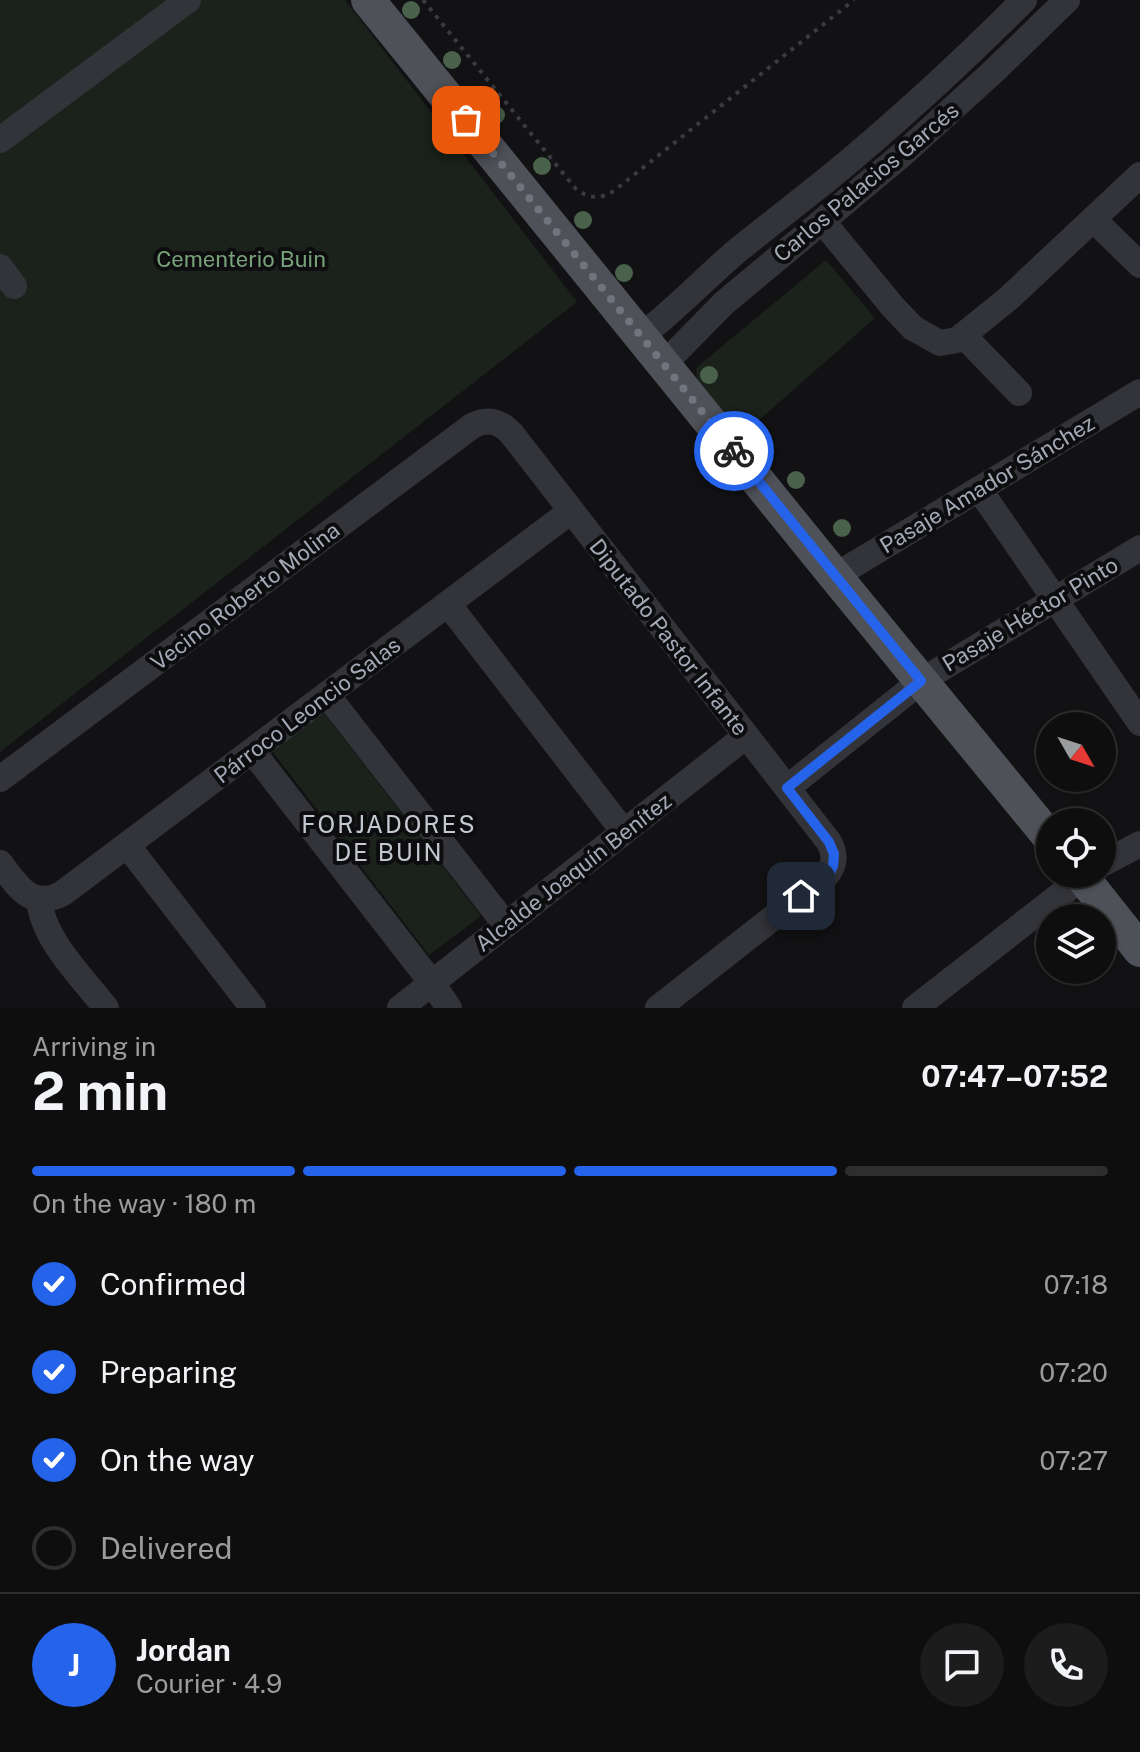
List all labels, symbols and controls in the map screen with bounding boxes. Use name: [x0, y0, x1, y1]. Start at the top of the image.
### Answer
pin: [432, 86, 500, 154]
street label: Carlos Palacios Garcés: [768, 97, 964, 267]
icon: bag: [444, 98, 488, 142]
park label: Cementerio Buin: [156, 246, 326, 272]
street label: Pasaje Amador Sánchez: [875, 410, 1099, 558]
courier: [694, 411, 774, 491]
icon: bike: [712, 429, 756, 473]
street label: Vecino Roberto Molina: [146, 517, 344, 675]
street label: Diputado Pastor Infante: [584, 534, 754, 740]
street label: Pasaje Héctor Pinto: [937, 551, 1123, 677]
street label: Párroco Leoncio Salas: [209, 632, 405, 788]
north arrow: [1036, 712, 1116, 792]
map controls: [1036, 712, 1116, 984]
street label: Alcalde Joaquín Benítez: [470, 787, 676, 957]
button: locate: [1036, 808, 1116, 888]
district label: FORJADORES DE BUIN: [301, 810, 477, 866]
pin: [767, 862, 835, 930]
icon: home: [779, 874, 823, 918]
button: layers: [1036, 904, 1116, 984]
text: Arriving in: [32, 1031, 156, 1062]
text: 07:47–07:52: [921, 1058, 1108, 1094]
text: 2 min: [32, 1061, 168, 1122]
text: On the way · 180 m: [32, 1188, 256, 1219]
icon: check: [32, 1262, 76, 1306]
text: Confirmed: [100, 1266, 246, 1302]
text: 07:18: [1044, 1269, 1108, 1300]
icon: check: [32, 1350, 76, 1394]
text: Preparing: [100, 1354, 237, 1390]
text: 07:20: [1039, 1357, 1108, 1388]
icon: check: [32, 1438, 76, 1482]
text: On the way: [100, 1442, 254, 1478]
text: 07:27: [1039, 1445, 1108, 1476]
text: Delivered: [100, 1530, 232, 1566]
button: chat: [920, 1623, 1004, 1707]
button: phone: [1024, 1623, 1108, 1707]
text: Jordan: [136, 1632, 231, 1668]
text: J: [68, 1647, 80, 1683]
text: Courier · 4.9: [136, 1668, 282, 1699]

